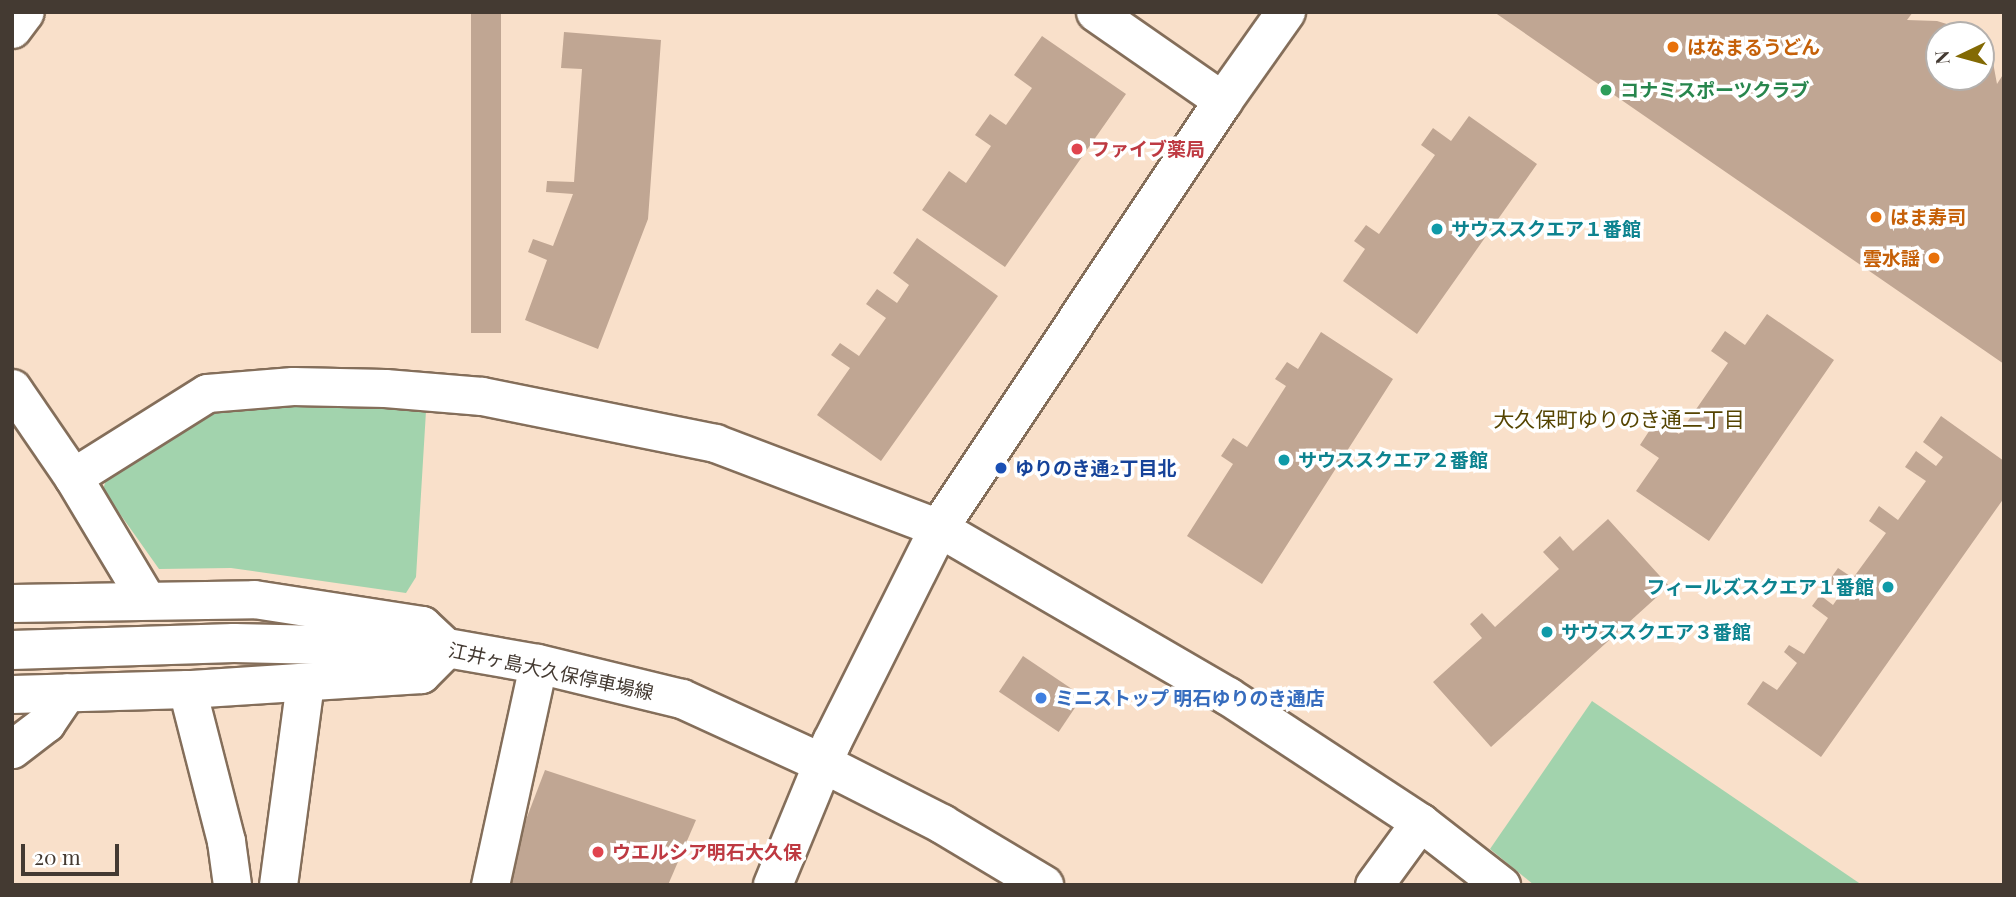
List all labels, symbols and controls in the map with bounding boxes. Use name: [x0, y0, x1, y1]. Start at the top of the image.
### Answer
north arrow: [1925, 21, 1995, 91]
place label: はなまるうどん: [1687, 36, 1820, 58]
marker: はなまるうどん: [1665, 39, 1681, 55]
text: N: [1928, 50, 1955, 66]
place label: コナミスポーツクラブ: [1620, 79, 1810, 101]
marker: コナミスポーツクラブ: [1598, 82, 1614, 98]
place label: ファイブ薬局: [1091, 138, 1205, 160]
marker: ファイブ薬局: [1069, 141, 1085, 157]
place label: はま寿司: [1890, 206, 1966, 228]
marker: はま寿司: [1868, 209, 1884, 225]
place label: サウススクエア１番館: [1451, 218, 1641, 240]
marker: サウススクエア１番館: [1429, 221, 1445, 237]
place label: 雲水謡: [1863, 247, 1920, 269]
marker: 雲水謡: [1926, 250, 1942, 266]
district label: 大久保町ゆりのき通二丁目: [1493, 405, 1745, 431]
place label: サウススクエア２番館: [1298, 449, 1488, 471]
marker: サウススクエア２番館: [1276, 452, 1292, 468]
place label: ゆりのき通2丁目北: [1015, 457, 1177, 479]
marker: ゆりのき通2丁目北: [993, 460, 1009, 476]
place label: フィールズスクエア１番館: [1646, 576, 1874, 598]
marker: フィールズスクエア１番館: [1880, 579, 1896, 595]
place label: サウススクエア３番館: [1561, 621, 1751, 643]
marker: サウススクエア３番館: [1539, 624, 1555, 640]
street label: 江井ヶ島大久保停車場線: [446, 638, 656, 704]
place label: ミニストップ 明石ゆりのき通店: [1055, 687, 1325, 709]
marker: ミニストップ 明石ゆりのき通店: [1033, 690, 1049, 706]
scale bar: [24, 830, 122, 874]
place label: ウエルシア明石大久保: [612, 841, 802, 863]
text: 20 m: [34, 842, 81, 870]
marker: ウエルシア明石大久保: [590, 844, 606, 860]

